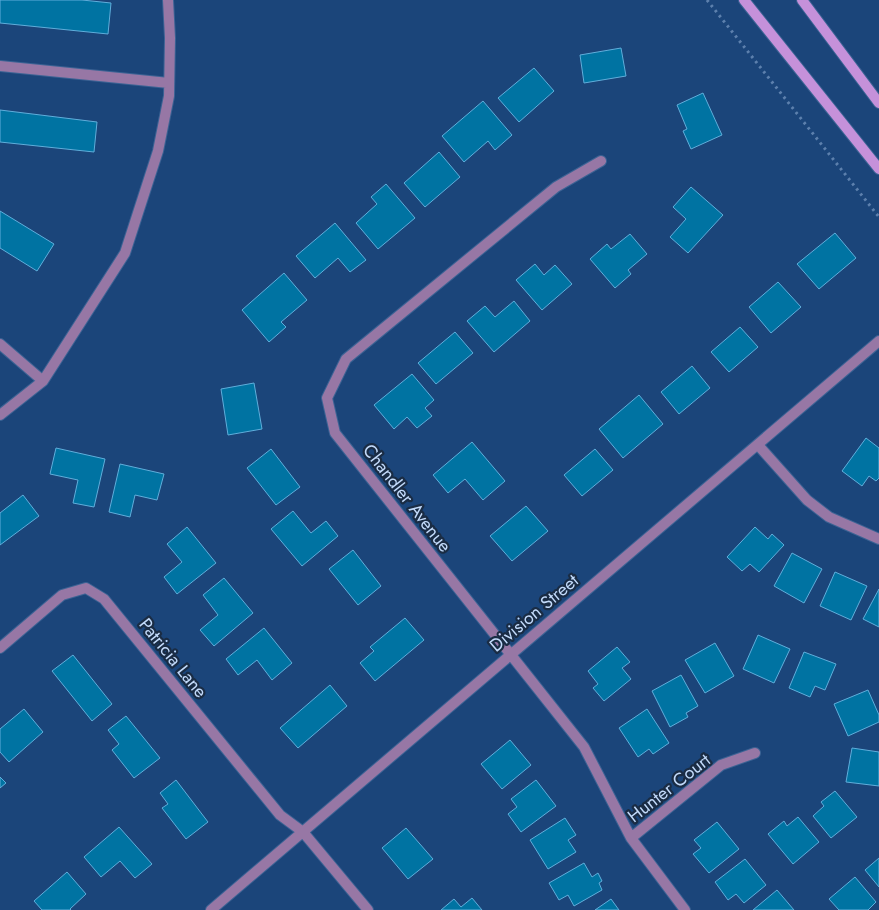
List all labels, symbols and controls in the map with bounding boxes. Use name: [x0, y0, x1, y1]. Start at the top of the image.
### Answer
street label: Chandler Avenue: [356, 438, 458, 558]
street label: Division Street: [484, 568, 585, 658]
street label: Patricia Lane: [133, 613, 213, 703]
street label: Hunter Court: [622, 747, 717, 829]

